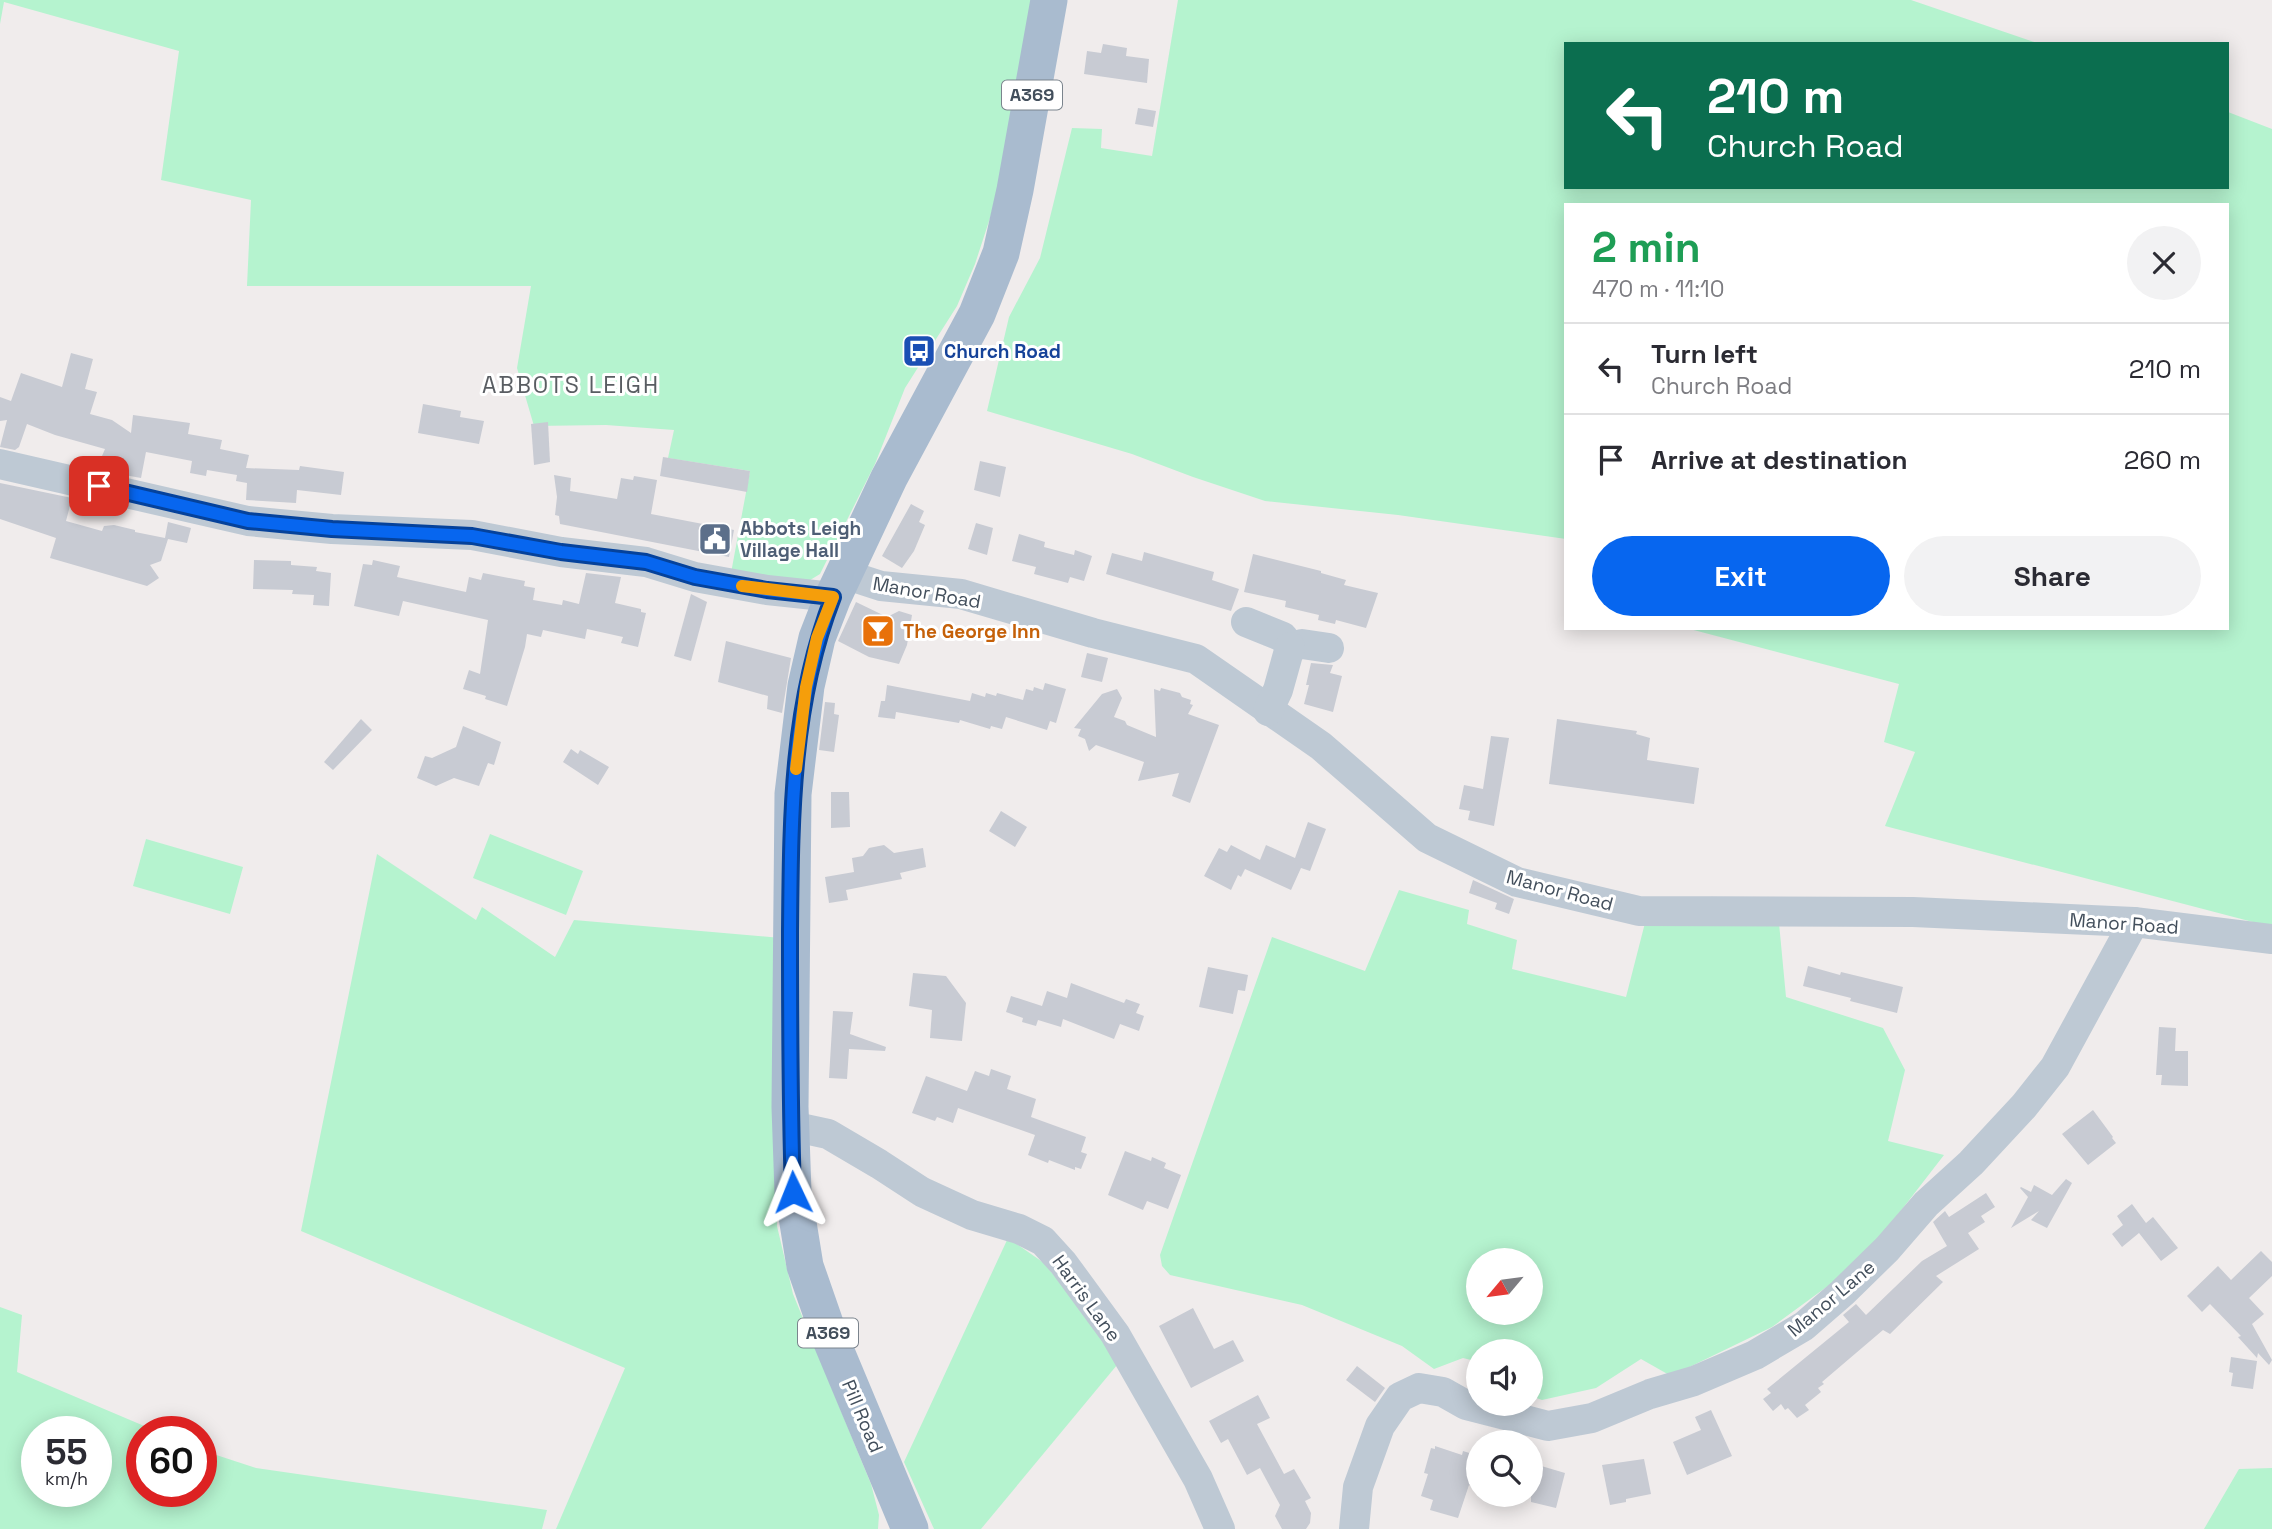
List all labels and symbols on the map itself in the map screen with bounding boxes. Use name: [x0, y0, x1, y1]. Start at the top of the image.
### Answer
road number: A369: [1002, 80, 1062, 110]
bus stop icon: Church Road: [900, 332, 938, 370]
place label: Church Road: [944, 339, 1061, 364]
district label: ABBOTS LEIGH: [482, 370, 660, 400]
pin: [69, 456, 129, 516]
place label: Abbots Leigh Village Hall: [740, 516, 861, 563]
public building icon: Abbots Leigh Village Hall: [696, 520, 734, 558]
street label: Manor Road: [871, 571, 983, 614]
bar icon: The George Inn: [859, 612, 897, 650]
place label: The George Inn: [903, 619, 1040, 644]
street label: Manor Road: [1504, 864, 1616, 917]
street label: Manor Road: [2069, 907, 2179, 940]
position arrow: [756, 1155, 830, 1229]
north arrow: [1466, 1248, 1544, 1325]
street label: Harris Lane: [1047, 1250, 1127, 1347]
street label: Manor Lane: [1782, 1254, 1880, 1342]
road number: A369: [798, 1318, 858, 1348]
street label: Pill Road: [836, 1376, 889, 1456]
speed limit sign: 60: [126, 1416, 217, 1507]

